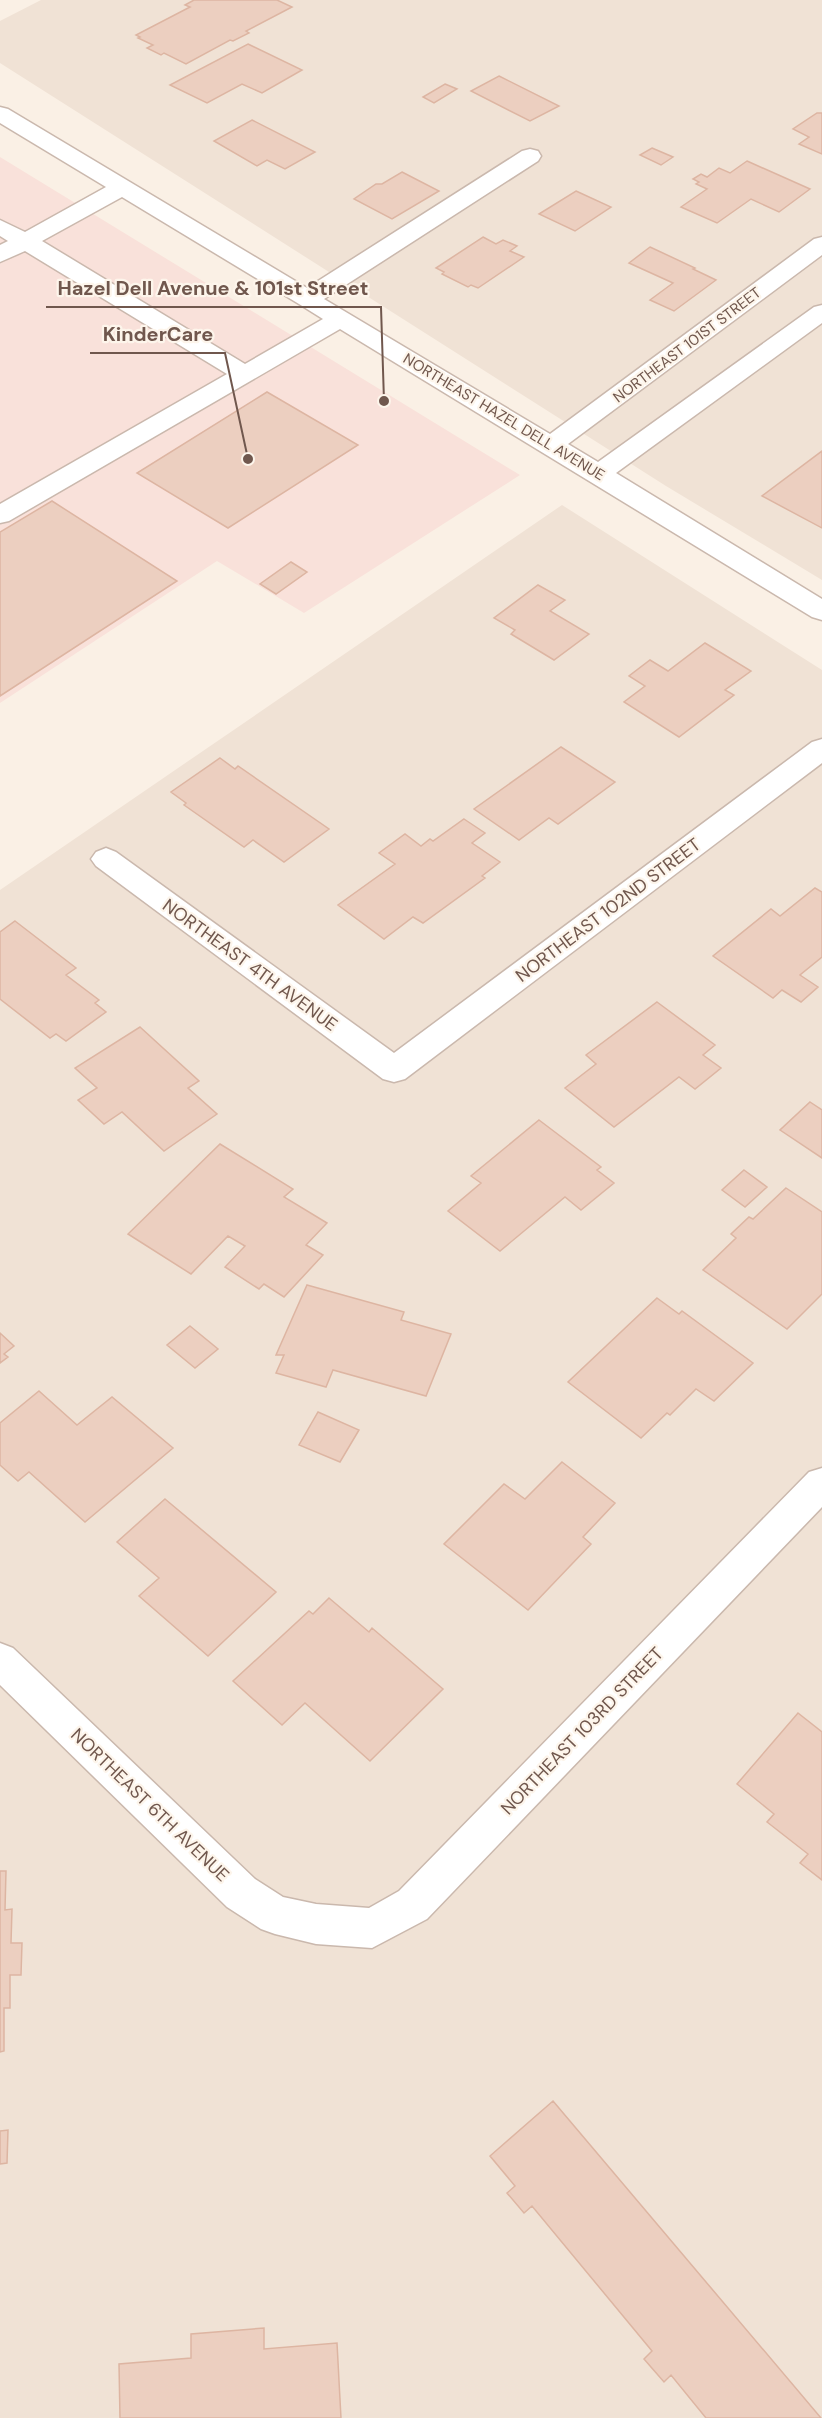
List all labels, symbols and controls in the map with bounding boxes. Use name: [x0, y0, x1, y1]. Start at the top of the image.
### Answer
callout: Hazel Dell Avenue & 101st Street: [46, 269, 381, 307]
text: Hazel Dell Avenue & 101st Street: [58, 275, 368, 301]
street label: NORTHEAST 101ST STREET: [609, 283, 765, 407]
callout: KinderCare: [90, 315, 225, 353]
text: KinderCare: [103, 321, 213, 347]
street label: NORTHEAST HAZEL DELL AVENUE: [400, 349, 608, 485]
street label: NORTHEAST 102ND STREET: [511, 833, 705, 987]
street label: NORTHEAST 4TH AVENUE: [158, 893, 342, 1037]
street label: NORTHEAST 103RD STREET: [495, 1642, 669, 1820]
street label: NORTHEAST 6TH AVENUE: [66, 1723, 234, 1887]

